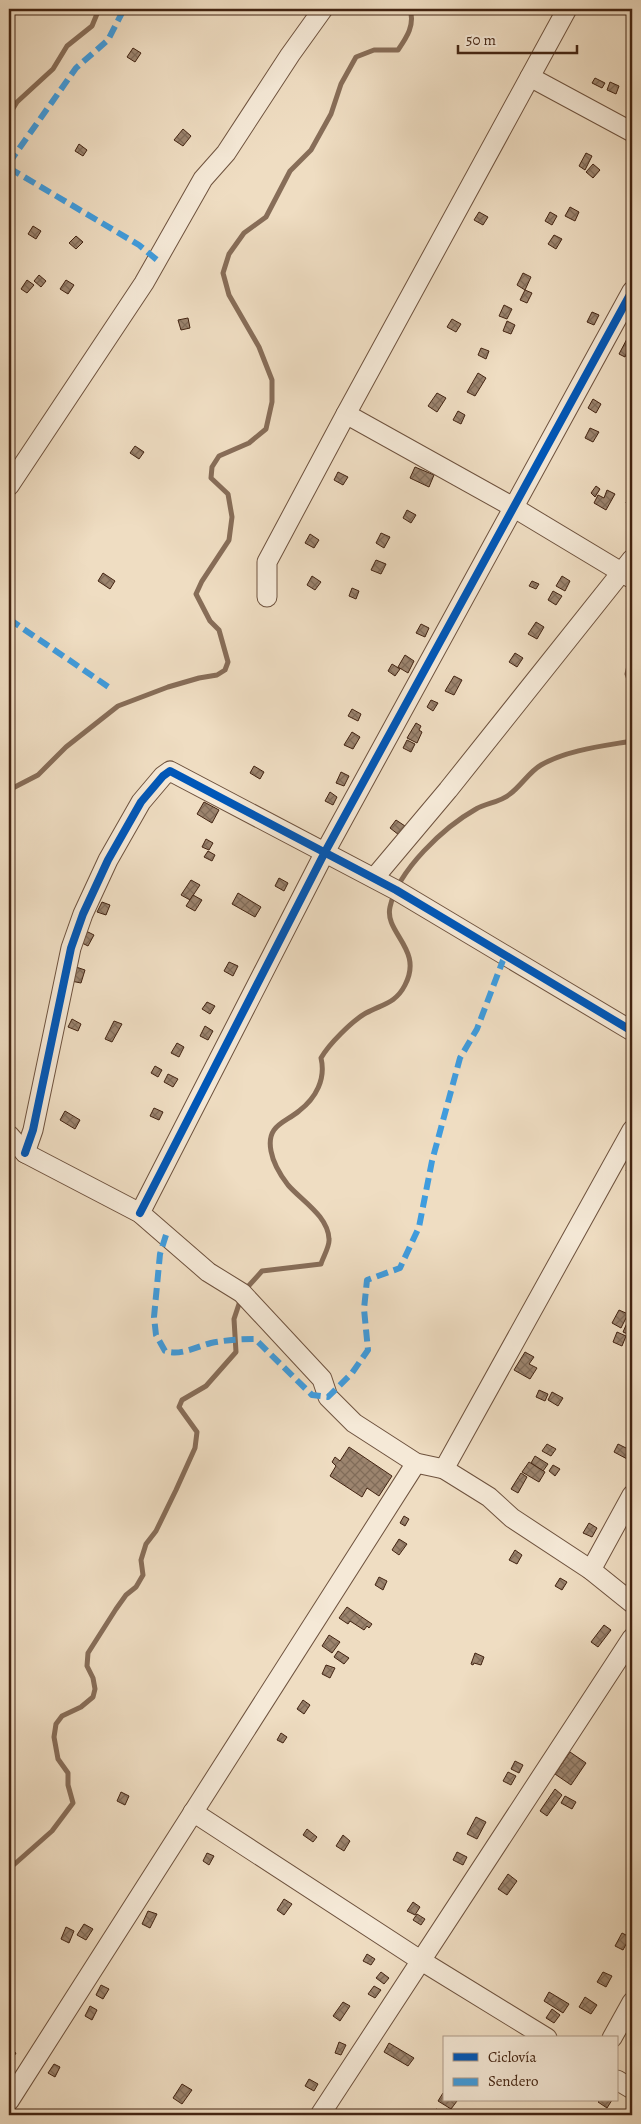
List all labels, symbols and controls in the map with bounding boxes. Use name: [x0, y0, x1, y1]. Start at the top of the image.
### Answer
scale bar: [458, 22, 577, 54]
text: 50 m: [466, 30, 496, 50]
legend: [443, 2036, 618, 2102]
text: Ciclovía: [488, 2047, 536, 2067]
text: Sendero: [488, 2071, 538, 2091]

